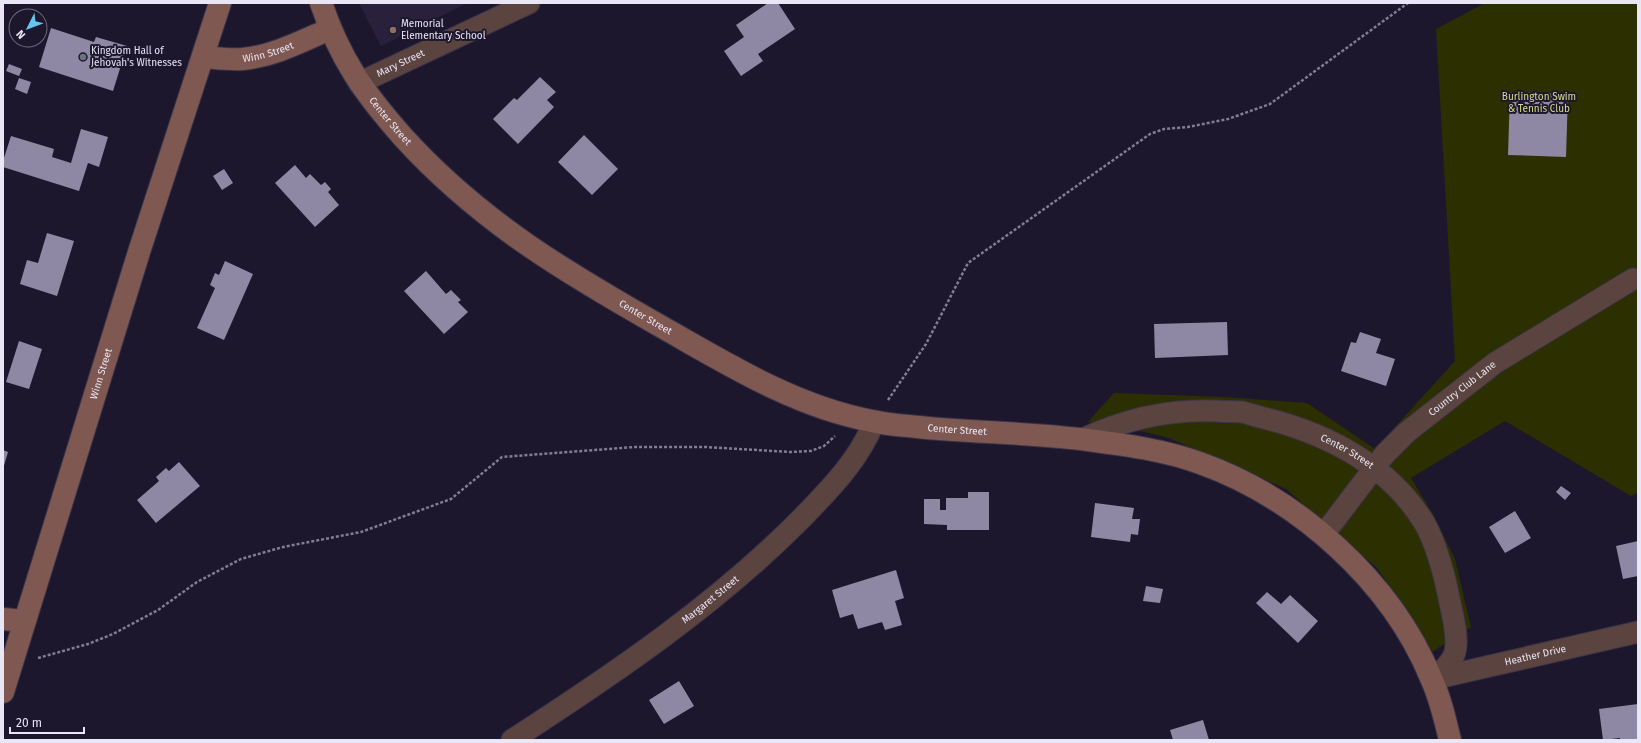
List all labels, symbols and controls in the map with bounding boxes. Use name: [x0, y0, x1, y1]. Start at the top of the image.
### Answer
north arrow: [8, 8, 48, 48]
place label: Memorial Elementary School: [401, 18, 486, 42]
marker: Memorial Elementary School: [388, 25, 398, 35]
text: N: [14, 27, 28, 41]
street label: Winn Street: [242, 39, 296, 65]
place label: Kingdom Hall of Jehovah's Witnesses: [91, 45, 182, 69]
street label: Mary Street: [375, 47, 427, 80]
marker: Kingdom Hall of Jehovah's Witnesses: [78, 52, 88, 62]
park label: Burlington Swim & Tennis Club: [1502, 91, 1576, 115]
street label: Center Street: [366, 95, 414, 148]
street label: Center Street: [617, 298, 675, 338]
street label: Winn Street: [88, 347, 115, 401]
street label: Country Club Lane: [1426, 358, 1498, 419]
street label: Center Street: [927, 422, 988, 438]
street label: Center Street: [1319, 432, 1376, 472]
street label: Margaret Street: [679, 573, 742, 626]
street label: Heather Drive: [1503, 643, 1567, 668]
scale bar: [10, 709, 84, 735]
text: 20 m: [16, 716, 42, 730]

